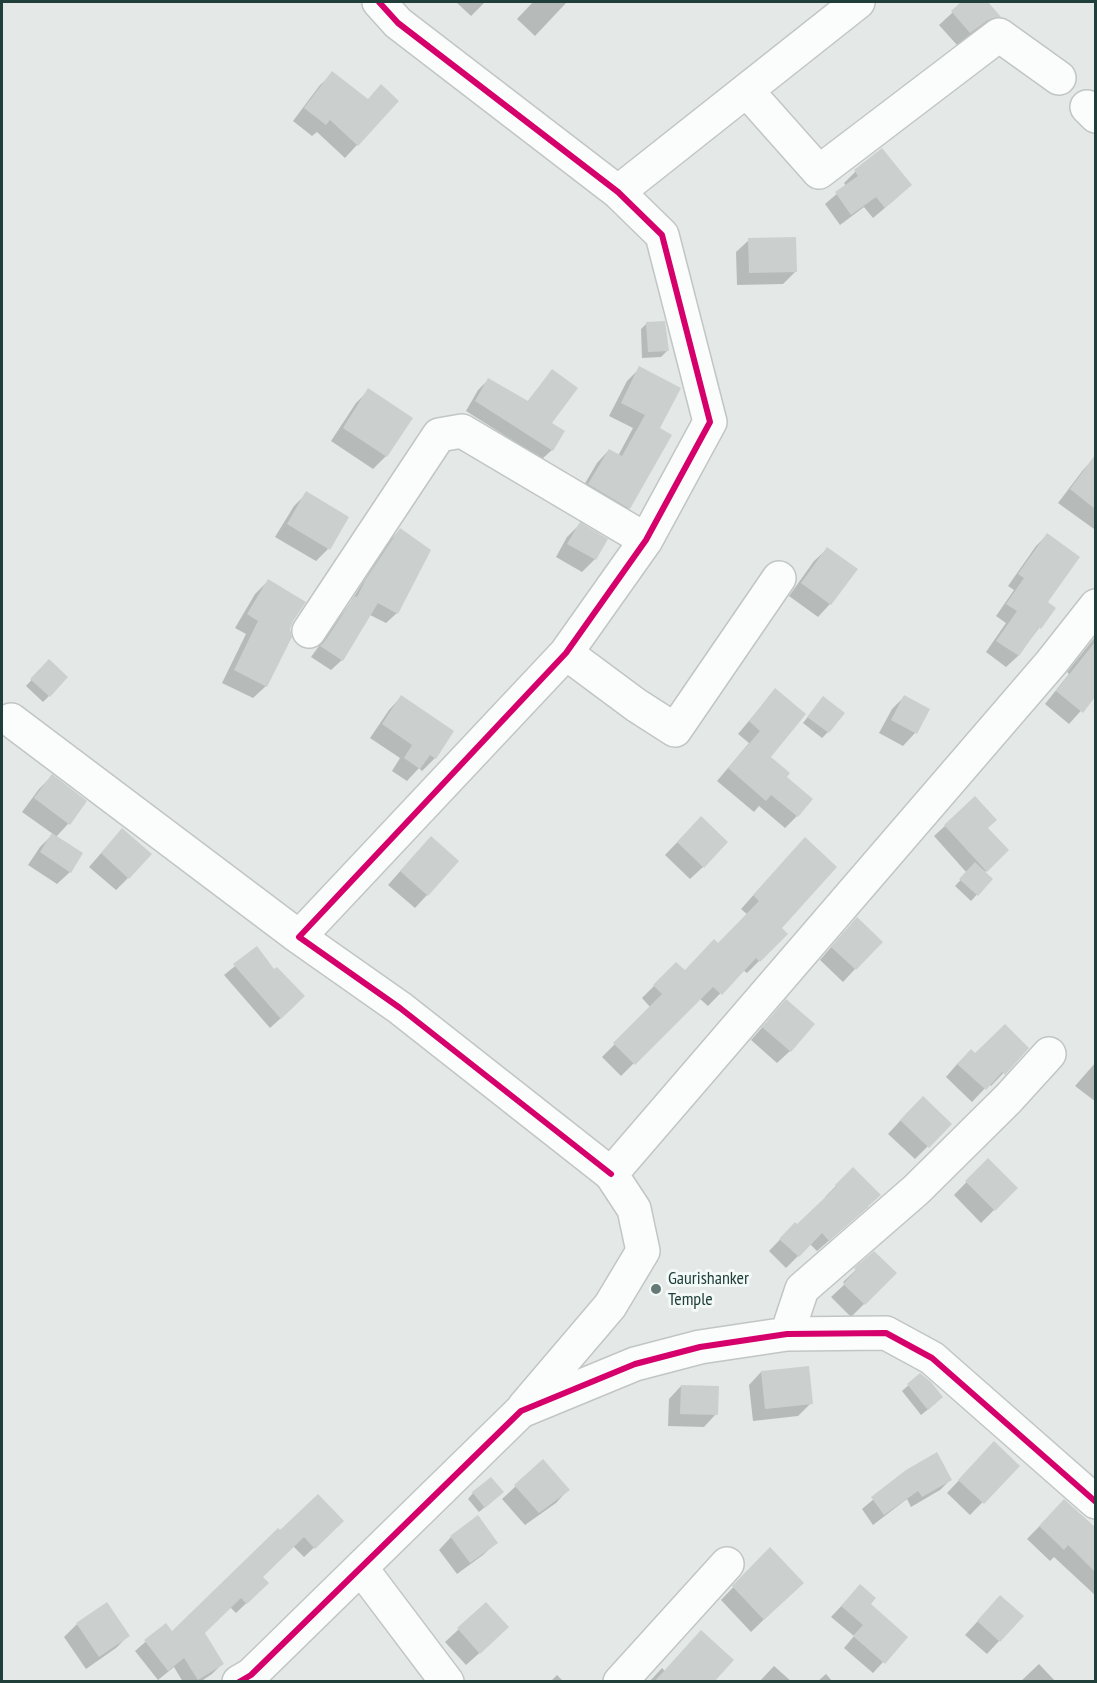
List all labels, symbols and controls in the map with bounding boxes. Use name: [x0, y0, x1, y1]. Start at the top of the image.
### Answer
place label: Gaurishanker Temple: [668, 1268, 749, 1310]
marker: Gaurishanker Temple: [649, 1282, 663, 1296]

